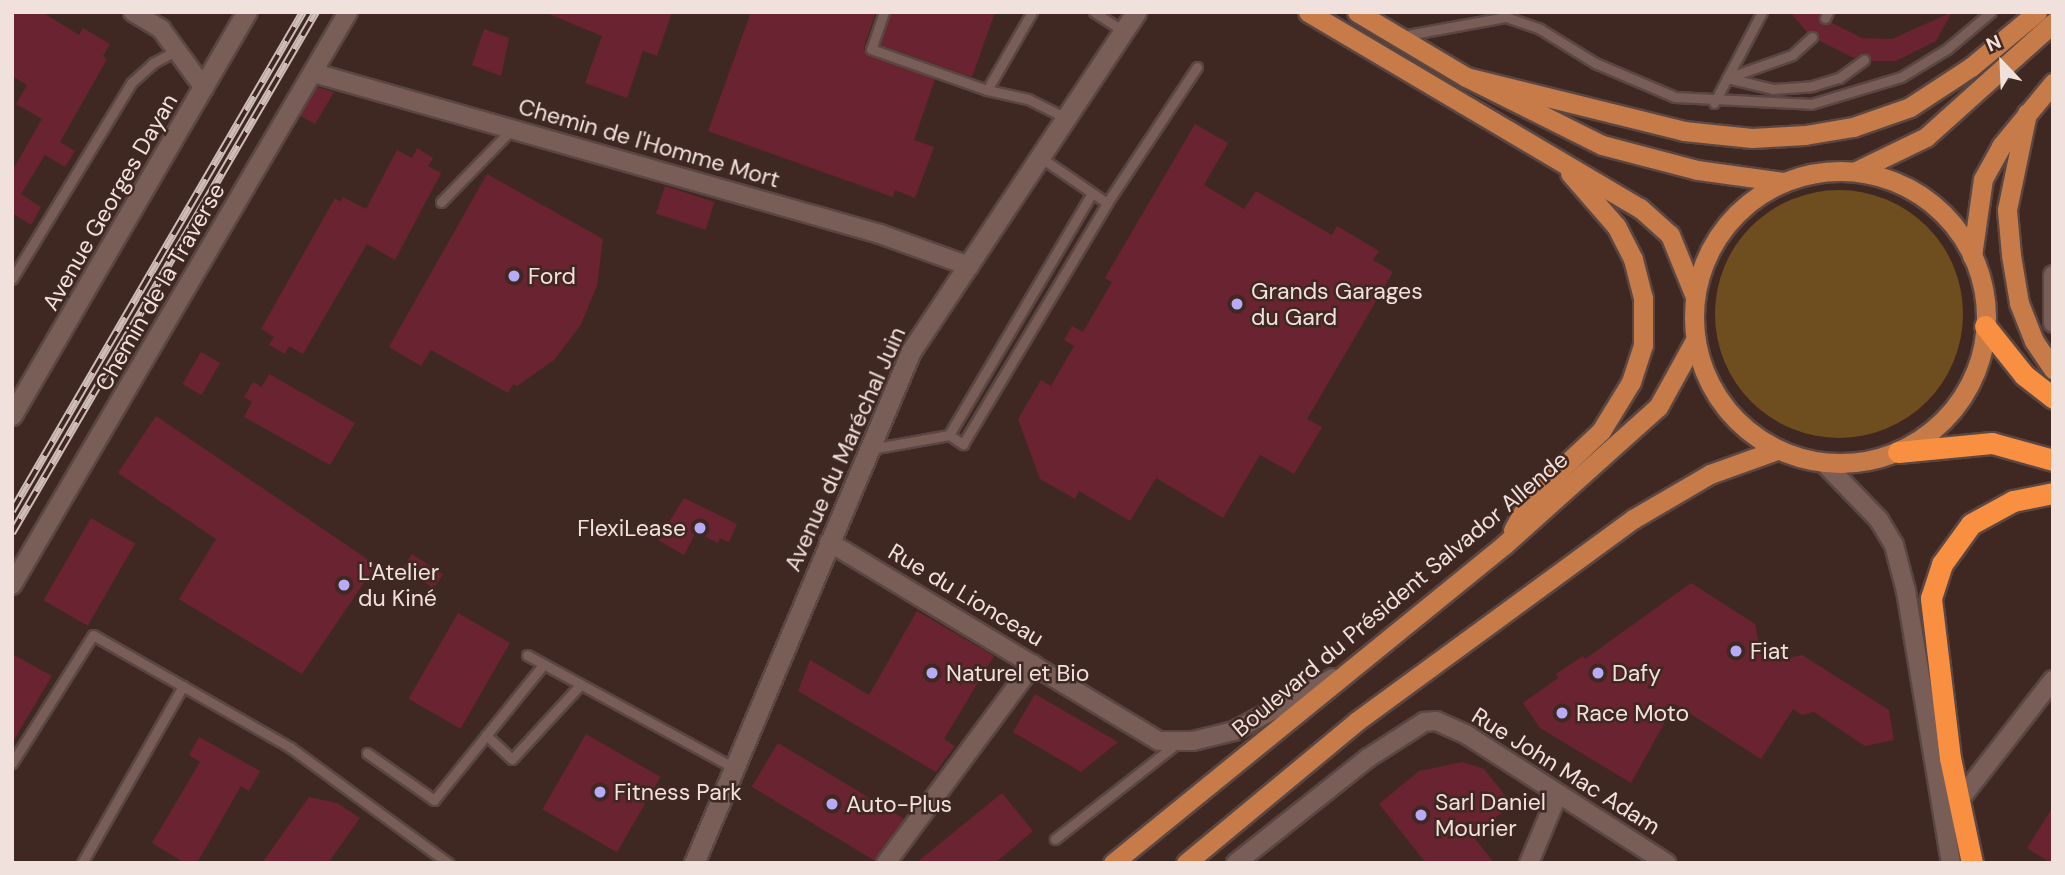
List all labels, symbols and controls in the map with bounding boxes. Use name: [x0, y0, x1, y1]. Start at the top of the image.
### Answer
north arrow: [1967, 28, 2037, 98]
text: N: [1982, 29, 2005, 57]
street label: Avenue Georges Dayan: [37, 89, 183, 315]
street label: Chemin de l'Homme Mort: [515, 92, 783, 194]
street label: Chemin de la Traverse: [89, 178, 231, 396]
place label: Ford: [528, 262, 576, 290]
marker: Ford: [506, 268, 522, 284]
place label: Grands Garages du Gard: [1251, 277, 1423, 331]
marker: Grands Garages du Gard: [1229, 296, 1245, 312]
street label: Avenue du Maréchal Juin: [779, 323, 911, 575]
street label: Boulevard du Président Salvador Allende: [1227, 445, 1573, 743]
place label: FlexiLease: [577, 514, 686, 542]
marker: FlexiLease: [692, 520, 708, 536]
street label: Rue du Lionceau: [883, 538, 1049, 652]
place label: L'Atelier du Kiné: [358, 558, 439, 612]
marker: L'Atelier du Kiné: [336, 577, 352, 593]
place label: Fiat: [1750, 637, 1789, 665]
marker: Fiat: [1728, 643, 1744, 659]
place label: Naturel et Bio: [946, 659, 1089, 687]
place label: Dafy: [1612, 659, 1661, 687]
marker: Naturel et Bio: [924, 665, 940, 681]
marker: Dafy: [1590, 665, 1606, 681]
place label: Race Moto: [1576, 699, 1689, 727]
street label: Rue John Mac Adam: [1467, 702, 1665, 840]
marker: Race Moto: [1554, 705, 1570, 721]
place label: Fitness Park: [614, 778, 742, 806]
marker: Fitness Park: [592, 784, 608, 800]
place label: Sarl Daniel Mourier: [1435, 788, 1546, 842]
place label: Auto-Plus: [846, 790, 952, 818]
marker: Auto-Plus: [824, 796, 840, 812]
marker: Sarl Daniel Mourier: [1413, 807, 1429, 823]

